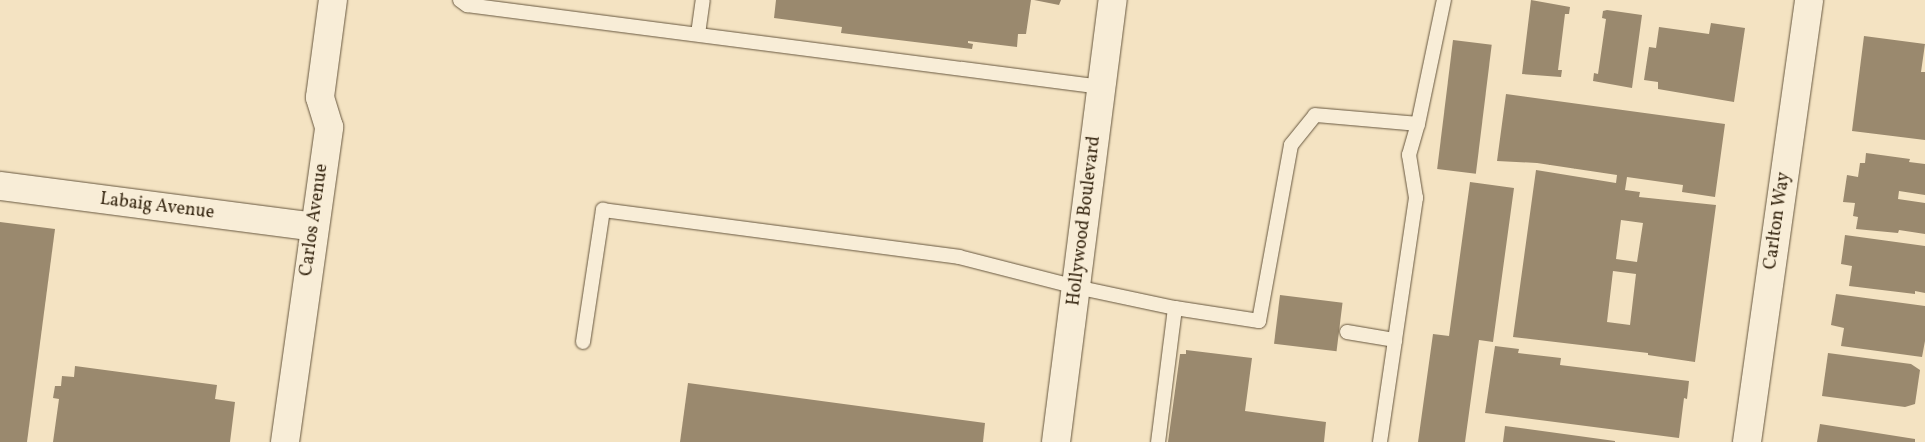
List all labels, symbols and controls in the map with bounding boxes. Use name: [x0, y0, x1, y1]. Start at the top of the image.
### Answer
street label: Hollywood Boulevard: [1064, 135, 1106, 307]
street label: Carlos Avenue: [296, 162, 334, 278]
street label: Carlton Way: [1760, 171, 1796, 271]
street label: Labaig Avenue: [99, 189, 215, 225]

